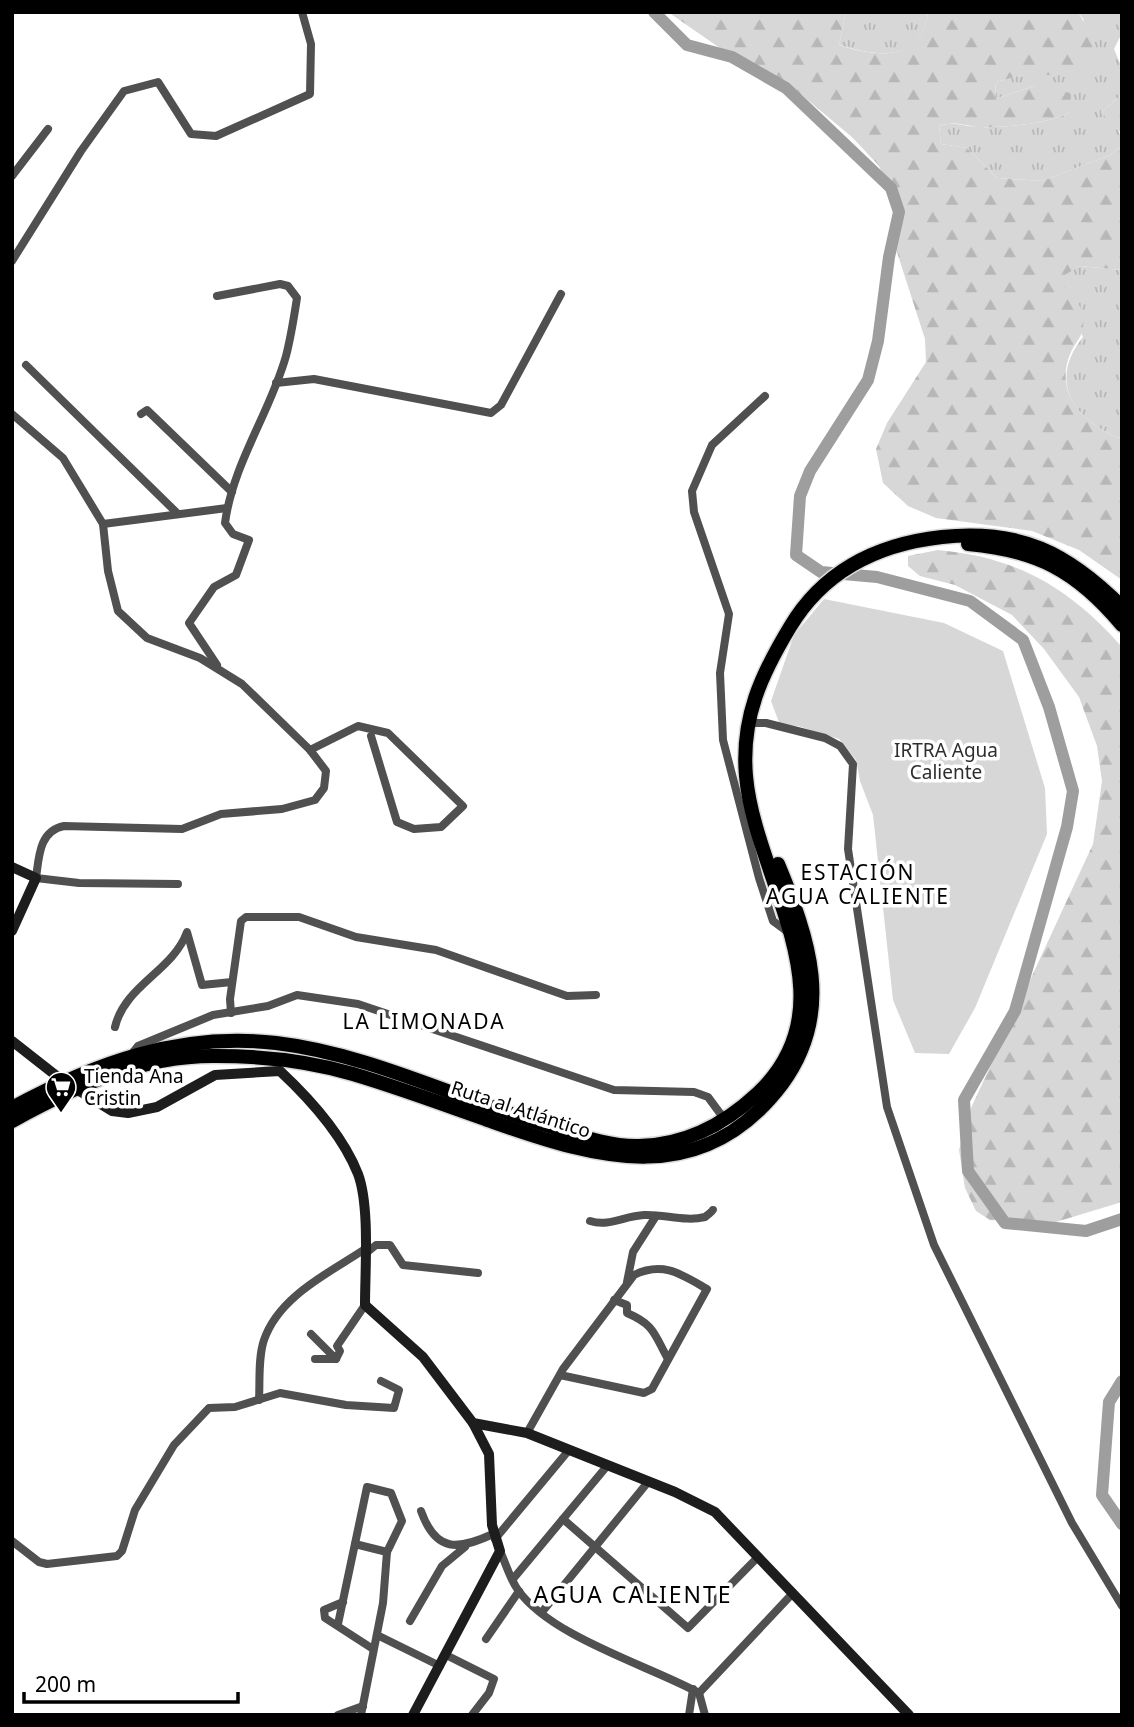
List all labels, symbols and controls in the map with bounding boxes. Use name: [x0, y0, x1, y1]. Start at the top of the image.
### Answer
park label: IRTRA Agua Caliente: [894, 737, 998, 785]
district label: ESTACIÓN AGUA CALIENTE: [766, 858, 950, 910]
district label: LA LIMONADA: [342, 1007, 506, 1035]
place label: Tienda Ana Cristin: [84, 1063, 184, 1111]
supermarket icon: Tienda Ana Cristin: [44, 1070, 78, 1114]
street label: Ruta al Atlántico: [448, 1074, 594, 1144]
district label: AGUA CALIENTE: [533, 1578, 733, 1610]
scale bar: [24, 1660, 238, 1704]
text: 200 m: [35, 1670, 96, 1698]

